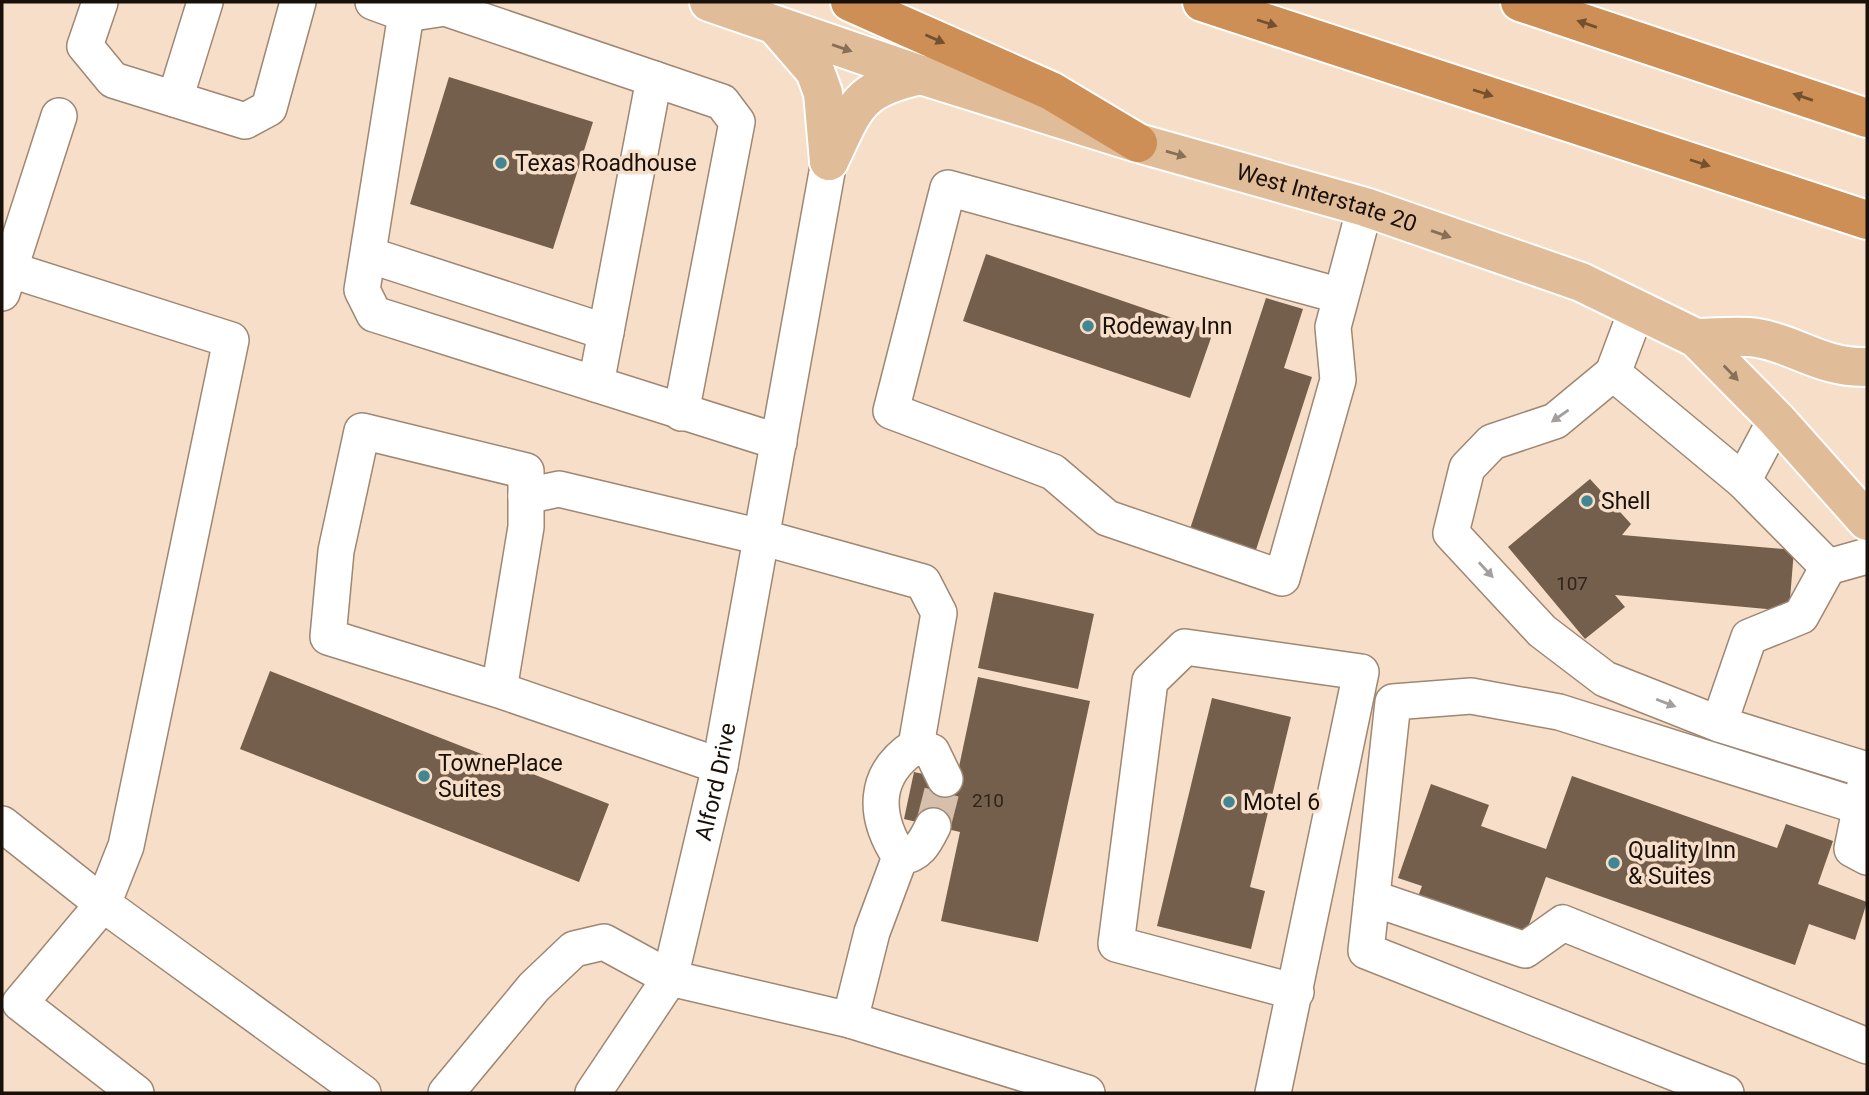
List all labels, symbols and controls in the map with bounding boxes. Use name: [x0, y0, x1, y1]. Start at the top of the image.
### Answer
one-way arrow: [1256, 18, 1277, 29]
one-way arrow: [1576, 18, 1597, 29]
one-way arrow: [925, 33, 945, 45]
one-way arrow: [832, 43, 853, 54]
one-way arrow: [1473, 88, 1494, 99]
one-way arrow: [1792, 91, 1813, 102]
one-way arrow: [1165, 149, 1187, 160]
place label: Texas Roadhouse: [515, 150, 697, 177]
marker: Texas Roadhouse: [493, 155, 509, 171]
street label: West Interstate 20: [1233, 158, 1420, 238]
one-way arrow: [1689, 158, 1710, 169]
one-way arrow: [1430, 229, 1451, 240]
place label: Rodeway Inn: [1102, 313, 1232, 340]
marker: Rodeway Inn: [1080, 318, 1096, 334]
one-way arrow: [1722, 364, 1738, 381]
one-way arrow: [1551, 409, 1569, 423]
place label: Shell: [1601, 488, 1651, 515]
marker: Shell: [1579, 493, 1595, 509]
one-way arrow: [1477, 561, 1493, 578]
house number: 107: [1556, 572, 1588, 595]
one-way arrow: [1655, 698, 1676, 709]
street label: Alford Drive: [690, 721, 742, 843]
place label: TownePlace Suites: [438, 750, 563, 803]
marker: TownePlace Suites: [416, 768, 432, 784]
house number: 210: [972, 789, 1004, 812]
place label: Motel 6: [1243, 789, 1320, 816]
marker: Motel 6: [1221, 794, 1237, 810]
place label: Quality Inn & Suites: [1628, 837, 1736, 890]
marker: Quality Inn & Suites: [1606, 855, 1622, 871]

